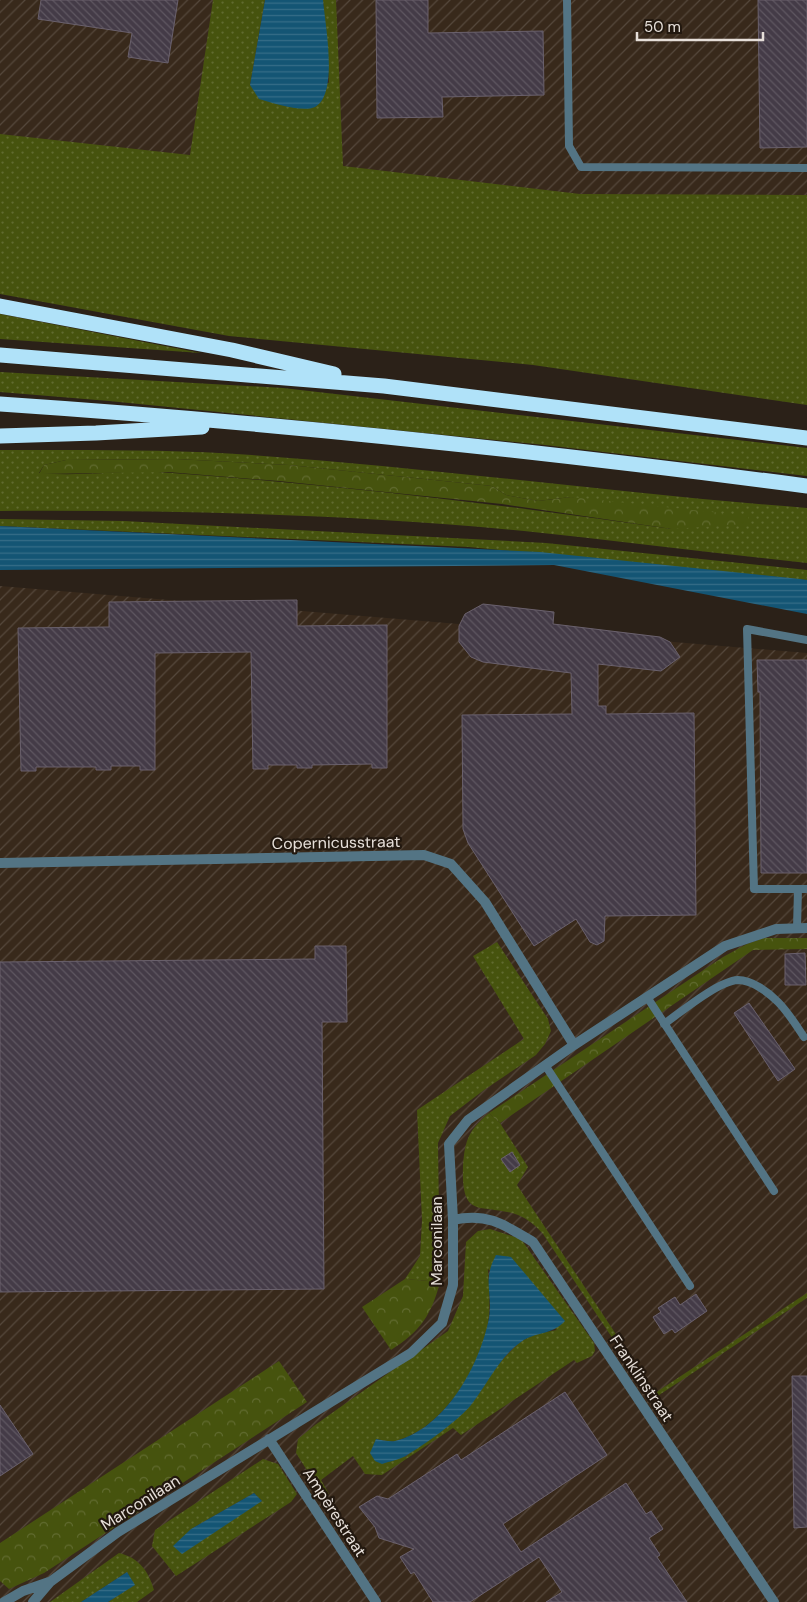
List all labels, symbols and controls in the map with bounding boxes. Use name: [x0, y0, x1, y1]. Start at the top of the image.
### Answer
scale bar: [637, 10, 763, 42]
text: 50 m: [644, 17, 681, 37]
street label: Copernicusstraat: [271, 831, 401, 854]
street label: Marconilaan: [426, 1196, 447, 1286]
street label: Franklinstraat: [605, 1331, 678, 1426]
street label: Ampèrestraat: [298, 1464, 371, 1561]
street label: Marconilaan: [97, 1470, 184, 1535]

